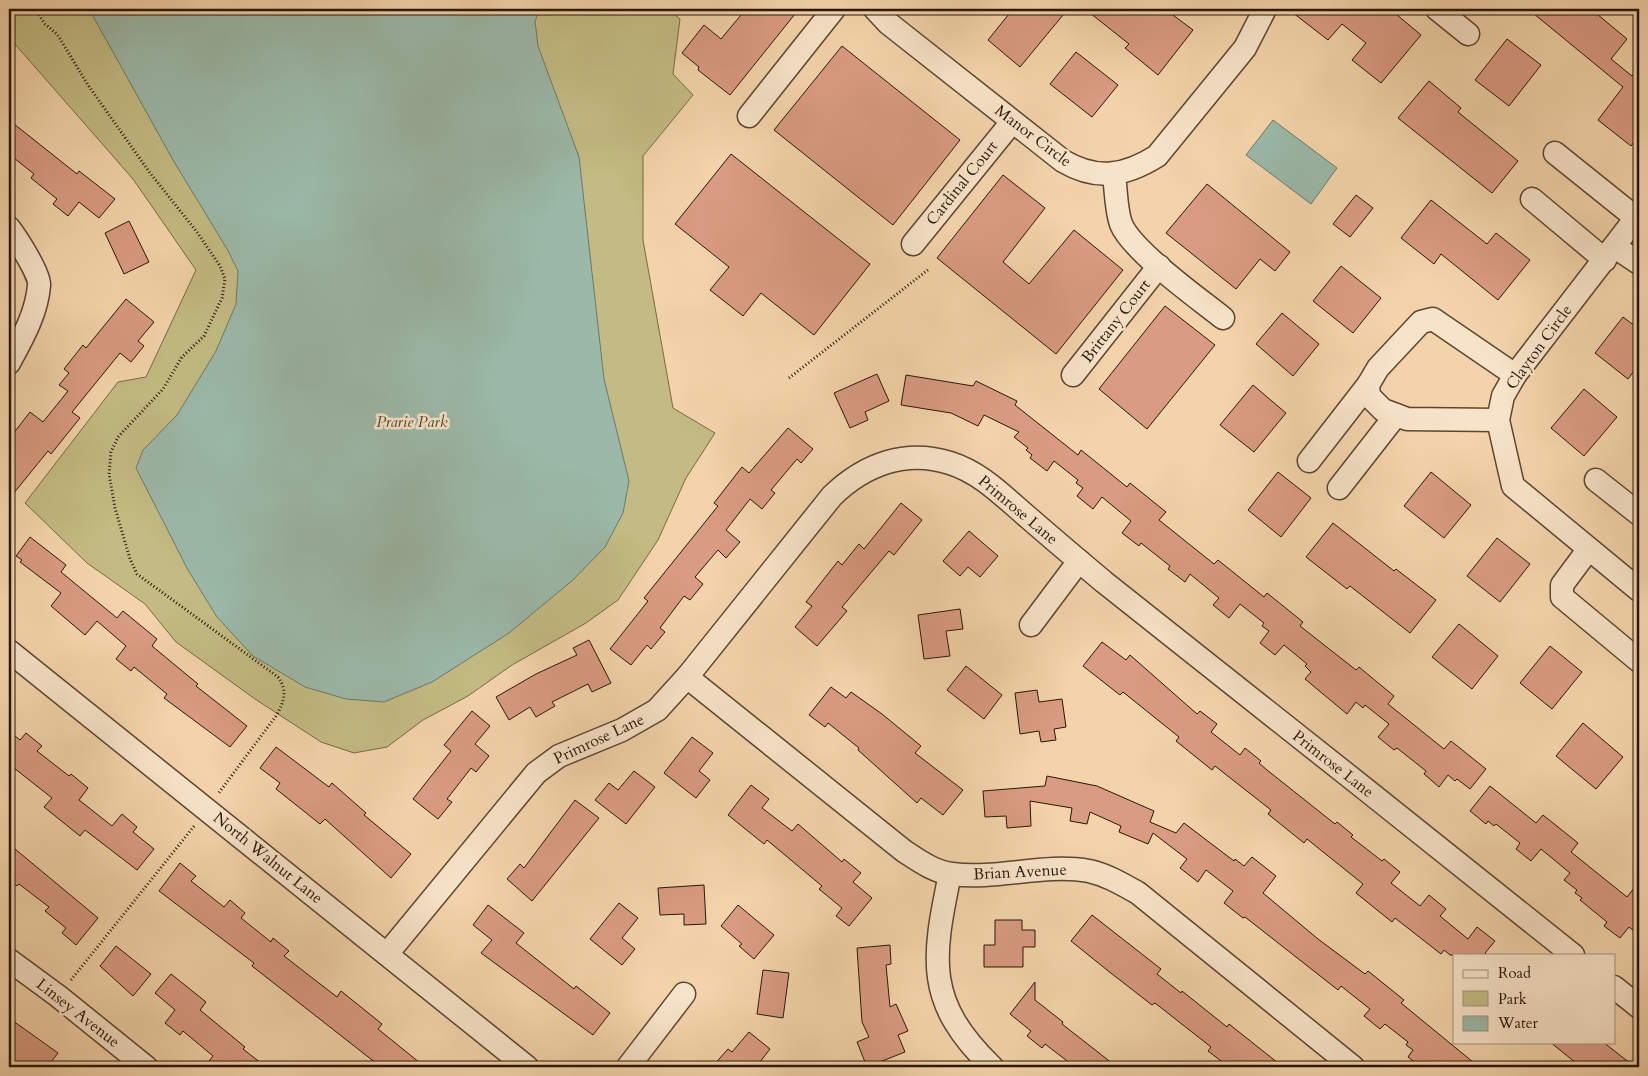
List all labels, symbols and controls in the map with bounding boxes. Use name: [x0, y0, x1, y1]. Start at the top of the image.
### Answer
street label: Manor Circle: [990, 100, 1076, 172]
street label: Cardinal Court: [921, 136, 1003, 230]
street label: Brittany Court: [1076, 275, 1156, 367]
street label: Clayton Circle: [1501, 300, 1577, 394]
park label: Prarie Park: [376, 411, 448, 433]
street label: Primrose Lane: [974, 470, 1062, 550]
street label: Primrose Lane: [550, 708, 648, 770]
street label: Primrose Lane: [1288, 725, 1378, 803]
street label: North Walnut Lane: [209, 807, 327, 909]
street label: Brian Avenue: [973, 859, 1067, 885]
legend: [1453, 954, 1616, 1044]
text: Road: [1498, 963, 1531, 983]
street label: Linsey Avenue: [32, 973, 124, 1053]
text: Park: [1498, 989, 1527, 1009]
text: Water: [1497, 1013, 1539, 1033]

